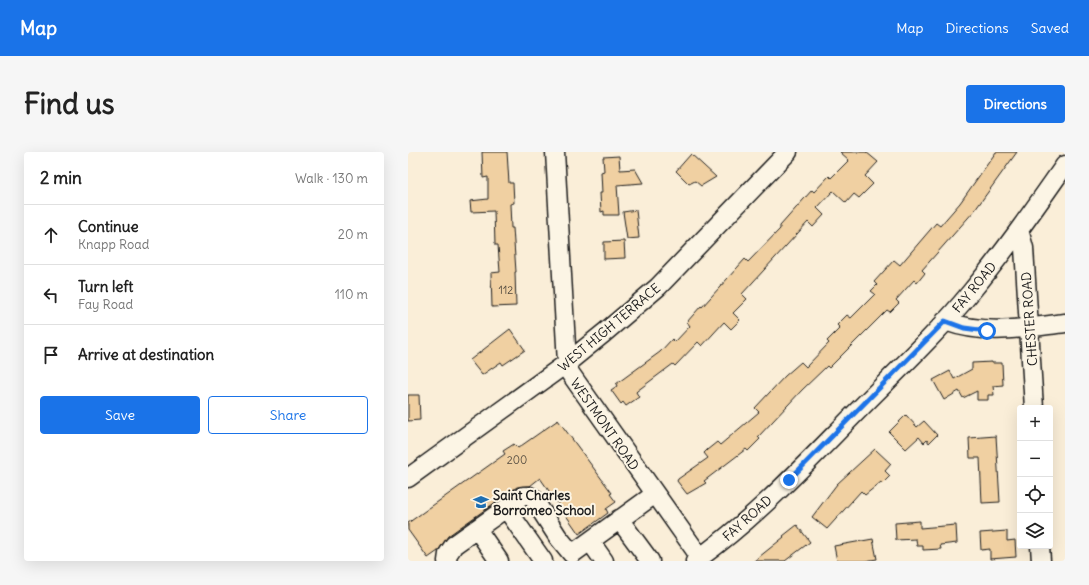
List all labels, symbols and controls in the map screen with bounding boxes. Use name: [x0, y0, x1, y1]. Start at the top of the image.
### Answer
text: Map: [20, 16, 57, 40]
text: Map: [896, 19, 923, 37]
text: Directions: [945, 19, 1009, 37]
text: Saved: [1031, 19, 1069, 37]
button: Directions: [966, 85, 1065, 123]
text: Find us: [24, 86, 115, 122]
text: 2 min: [40, 167, 82, 189]
text: Walk · 130 m: [295, 170, 368, 187]
text: Continue: [78, 217, 139, 236]
icon: ahead: [40, 224, 62, 246]
text: 20 m: [338, 226, 368, 243]
text: Knapp Road: [78, 236, 149, 253]
street label: FAY ROAD: [949, 258, 1000, 316]
street label: CHESTER ROAD: [1018, 271, 1041, 367]
text: Turn left: [78, 277, 133, 296]
street label: WEST HIGH TERRACE: [555, 279, 664, 375]
house number: 112: [499, 283, 513, 297]
icon: left: [40, 284, 62, 306]
text: 110 m: [335, 286, 368, 303]
text: Fay Road: [78, 296, 133, 313]
route start: [978, 322, 996, 340]
icon: arrive: [40, 344, 62, 366]
text: Arrive at destination: [78, 345, 214, 364]
street label: WESTMONT ROAD: [566, 375, 643, 474]
button: Save: [40, 396, 200, 434]
button: Share: [208, 396, 368, 434]
map controls: [1017, 405, 1053, 549]
button: +: [1017, 405, 1053, 441]
button: −: [1017, 441, 1053, 477]
house number: 200: [507, 453, 527, 467]
route end: [780, 471, 798, 489]
button: locate: [1017, 477, 1053, 513]
place label: Saint Charles Borromeo School: [493, 487, 594, 519]
street label: FAY ROAD: [719, 492, 776, 545]
school or university icon: Saint Charles Borromeo School: [472, 493, 490, 511]
button: layers: [1017, 513, 1053, 549]

